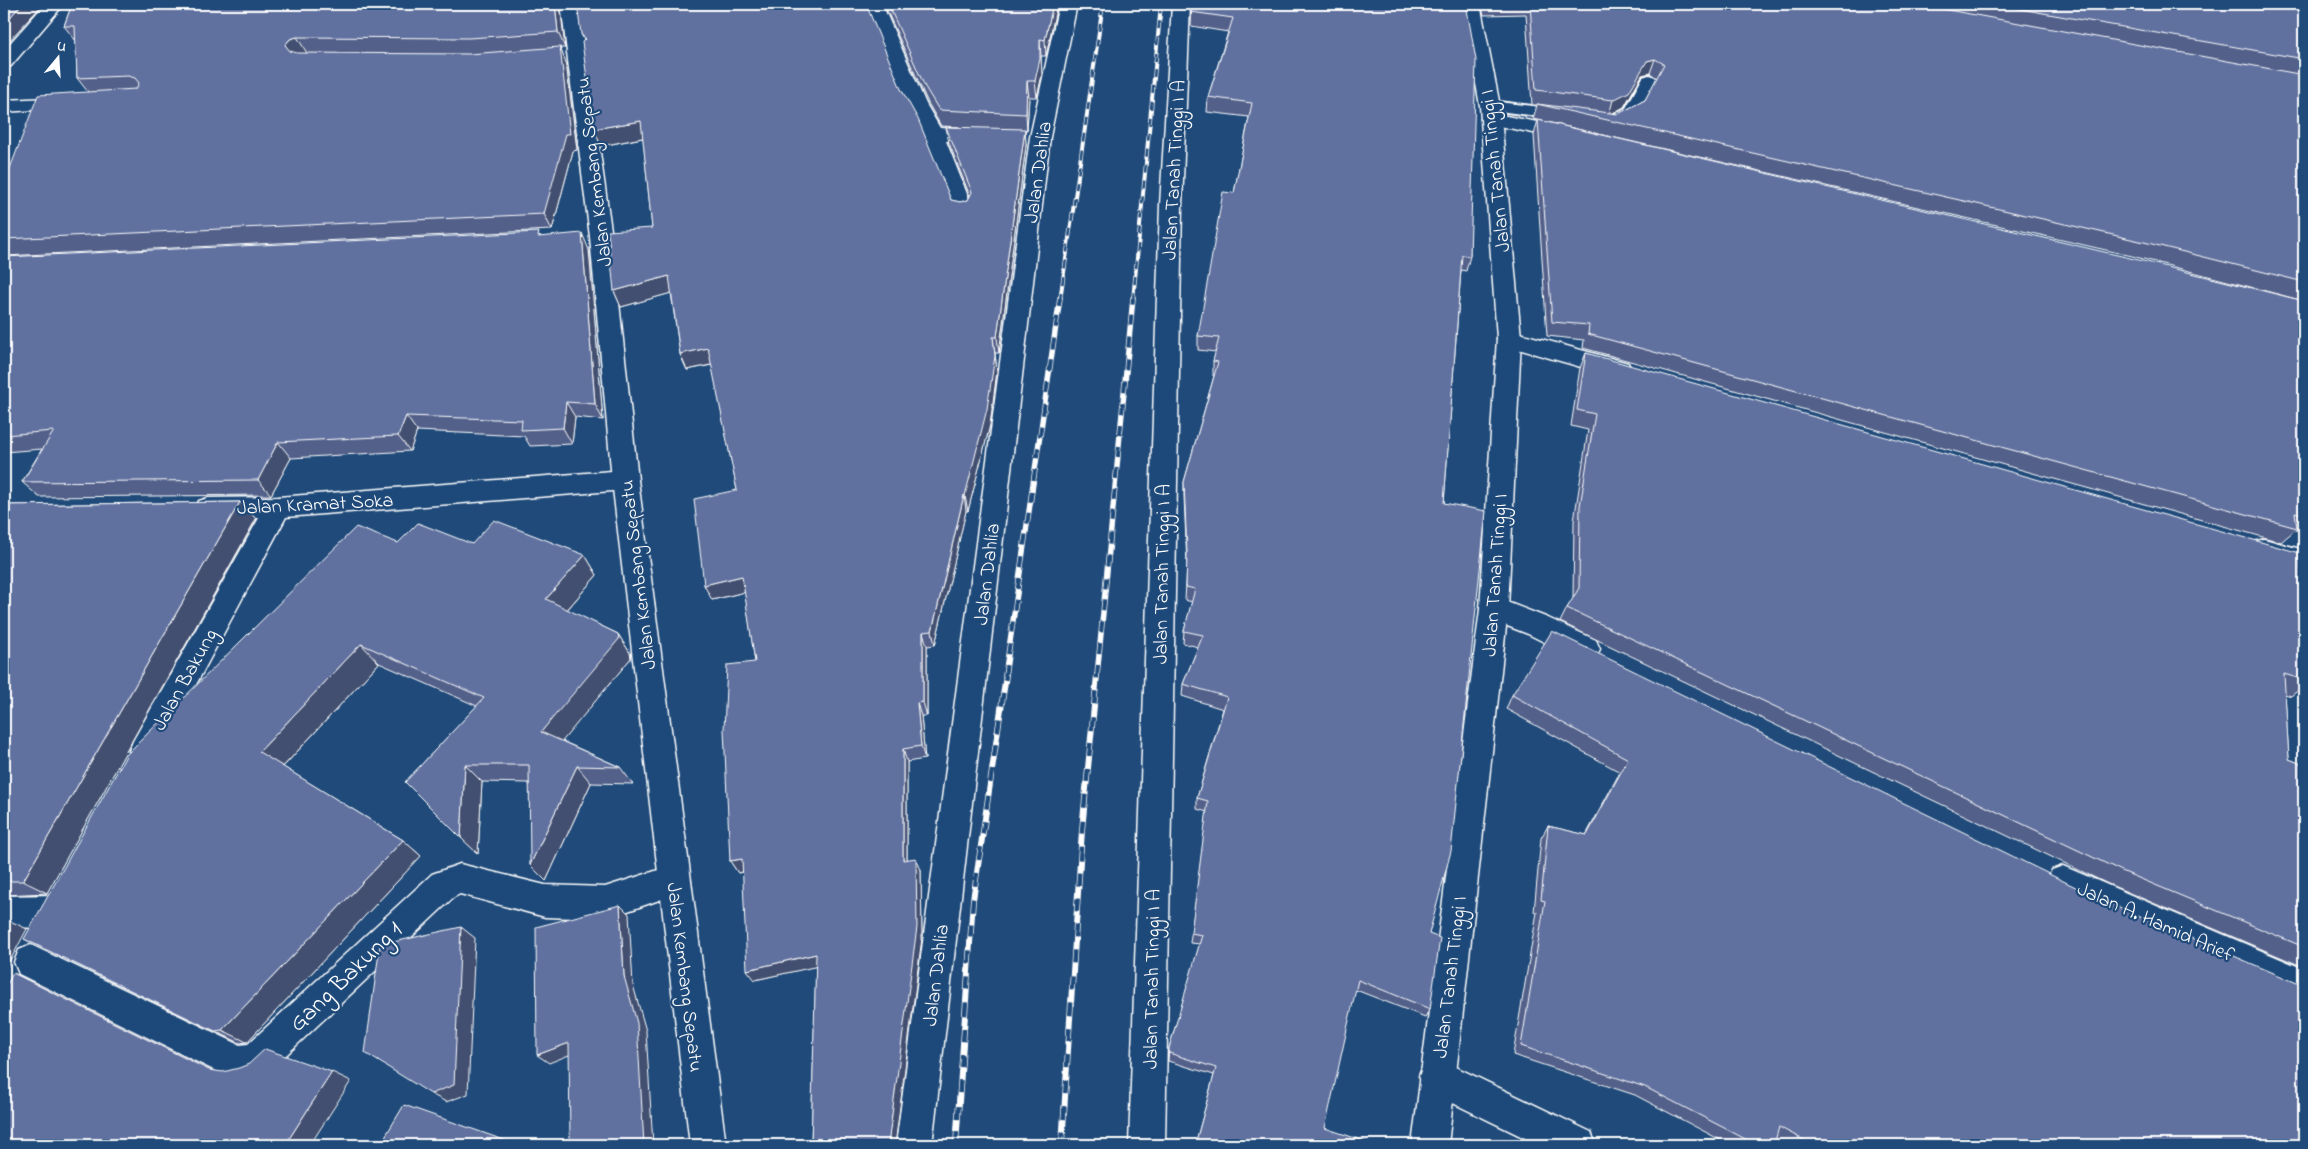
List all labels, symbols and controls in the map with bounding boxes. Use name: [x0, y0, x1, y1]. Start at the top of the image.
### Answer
north arrow: [32, 32, 82, 82]
text: U: [54, 36, 69, 58]
street label: Jalan Kembang Sepatu: [569, 75, 622, 268]
street label: Jalan Tanah Tinggi I A: [1156, 79, 1196, 261]
street label: Jalan Tanah Tinggi I: [1474, 88, 1520, 253]
street label: Jalan Dahlia: [1018, 120, 1061, 225]
street label: Jalan Kembang Sepatu: [613, 478, 666, 671]
street label: Jalan Tanah Tinggi I A: [1147, 484, 1181, 665]
street label: Jalan Kramat Soka: [236, 487, 394, 524]
street label: Jalan Tanah Tinggi I: [1476, 493, 1518, 658]
street label: Jalan Dahlia: [968, 522, 1009, 627]
street label: Jalan Bakung: [146, 624, 227, 737]
street label: Jalan A. Hamid Arief: [2072, 876, 2239, 971]
street label: Jalan Kembang Sepatu: [657, 881, 710, 1074]
street label: Jalan Tanah Tinggi I A: [1137, 889, 1171, 1070]
street label: Jalan Tanah Tinggi I: [1427, 895, 1477, 1060]
street label: Gang Bakung 1: [282, 914, 412, 1041]
street label: Jalan Dahlia: [917, 923, 958, 1028]

